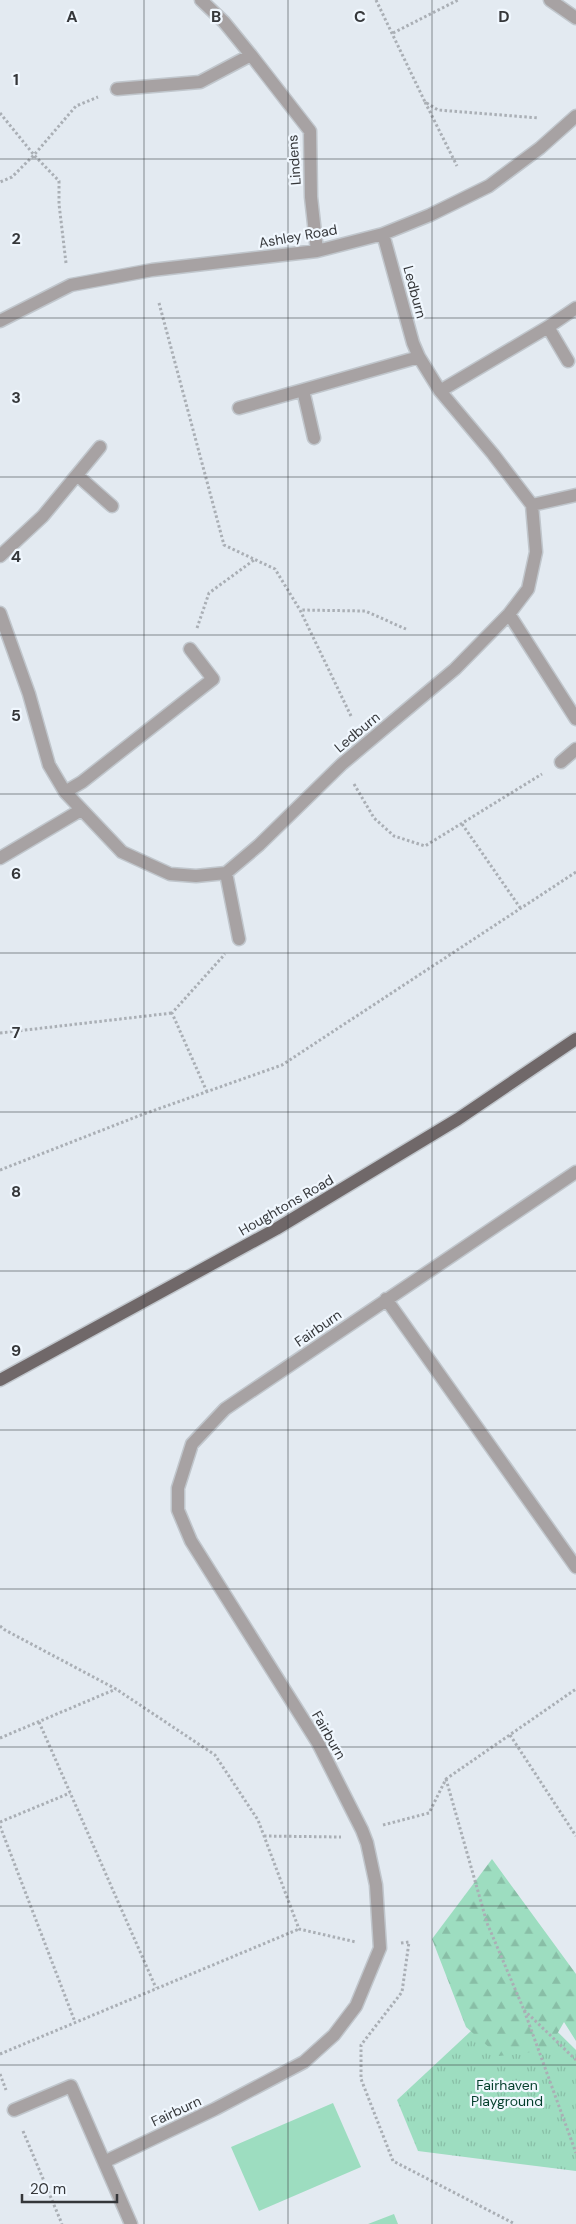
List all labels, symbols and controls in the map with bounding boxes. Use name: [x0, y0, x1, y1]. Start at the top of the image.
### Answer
text: A: [66, 6, 78, 27]
text: B: [211, 6, 221, 27]
text: C: [354, 6, 366, 27]
text: D: [498, 6, 510, 27]
text: 1: [13, 69, 19, 90]
street label: Lindens: [283, 134, 305, 186]
street label: Ashley Road: [257, 220, 339, 252]
text: 2: [11, 228, 21, 249]
street label: Ledburn: [399, 264, 431, 320]
text: 3: [11, 387, 21, 408]
text: 4: [11, 546, 21, 567]
text: 5: [11, 705, 21, 726]
street label: Ledburn: [331, 708, 383, 756]
text: 6: [11, 863, 21, 884]
text: 7: [12, 1022, 21, 1043]
street label: Houghtons Road: [235, 1171, 337, 1239]
text: 8: [11, 1181, 21, 1202]
street label: Fairburn: [291, 1305, 345, 1351]
text: 9: [11, 1340, 21, 1361]
street label: Fairburn: [308, 1707, 350, 1763]
park label: Fairhaven Playground: [471, 2076, 543, 2110]
street label: Fairburn: [148, 2092, 204, 2130]
scale bar: [22, 2172, 118, 2204]
text: 20 m: [30, 2179, 66, 2199]

